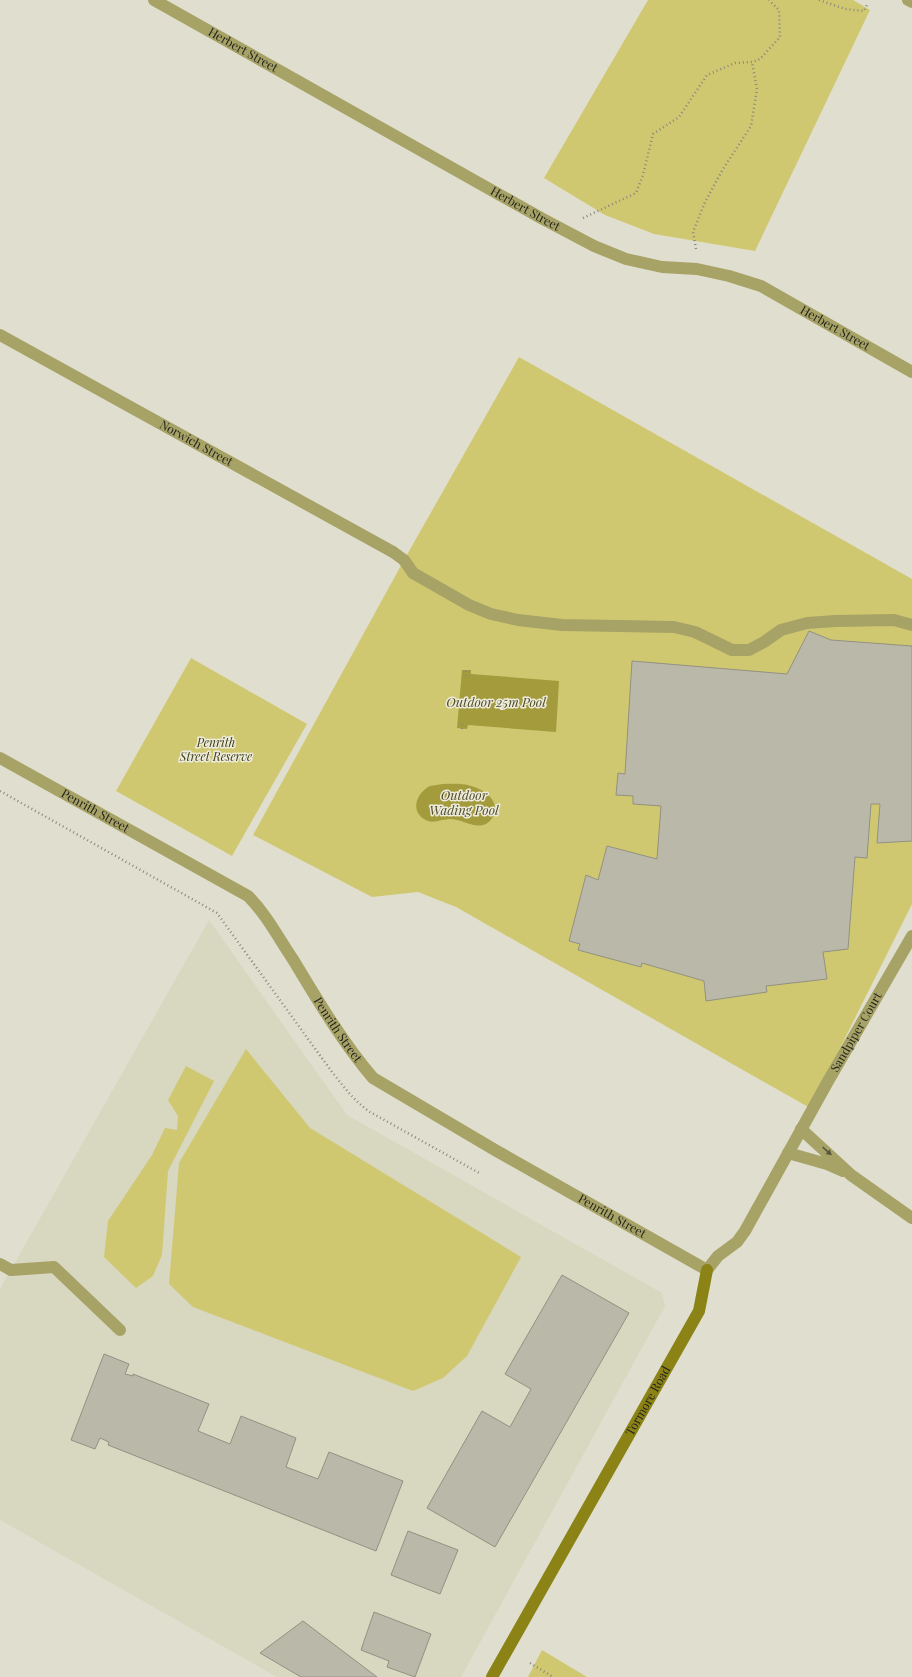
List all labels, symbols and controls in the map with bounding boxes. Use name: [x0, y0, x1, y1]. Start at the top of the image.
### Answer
street label: Herbert Street: [206, 23, 282, 76]
street label: Herbert Street: [488, 182, 564, 234]
street label: Herbert Street: [798, 301, 874, 354]
street label: Norwich Street: [157, 416, 237, 469]
water label: Outdoor 25m Pool: [446, 693, 547, 710]
park label: Penrith Street Reserve: [179, 734, 252, 764]
street label: Penrith Street: [59, 785, 133, 836]
water label: Outdoor Wading Pool: [429, 786, 500, 818]
street label: Sandpiper Court: [826, 988, 885, 1075]
street label: Penrith Street: [311, 994, 367, 1066]
one-way arrow: [822, 1147, 832, 1156]
street label: Penrith Street: [576, 1190, 650, 1241]
street label: Tormore Road: [621, 1363, 673, 1438]

